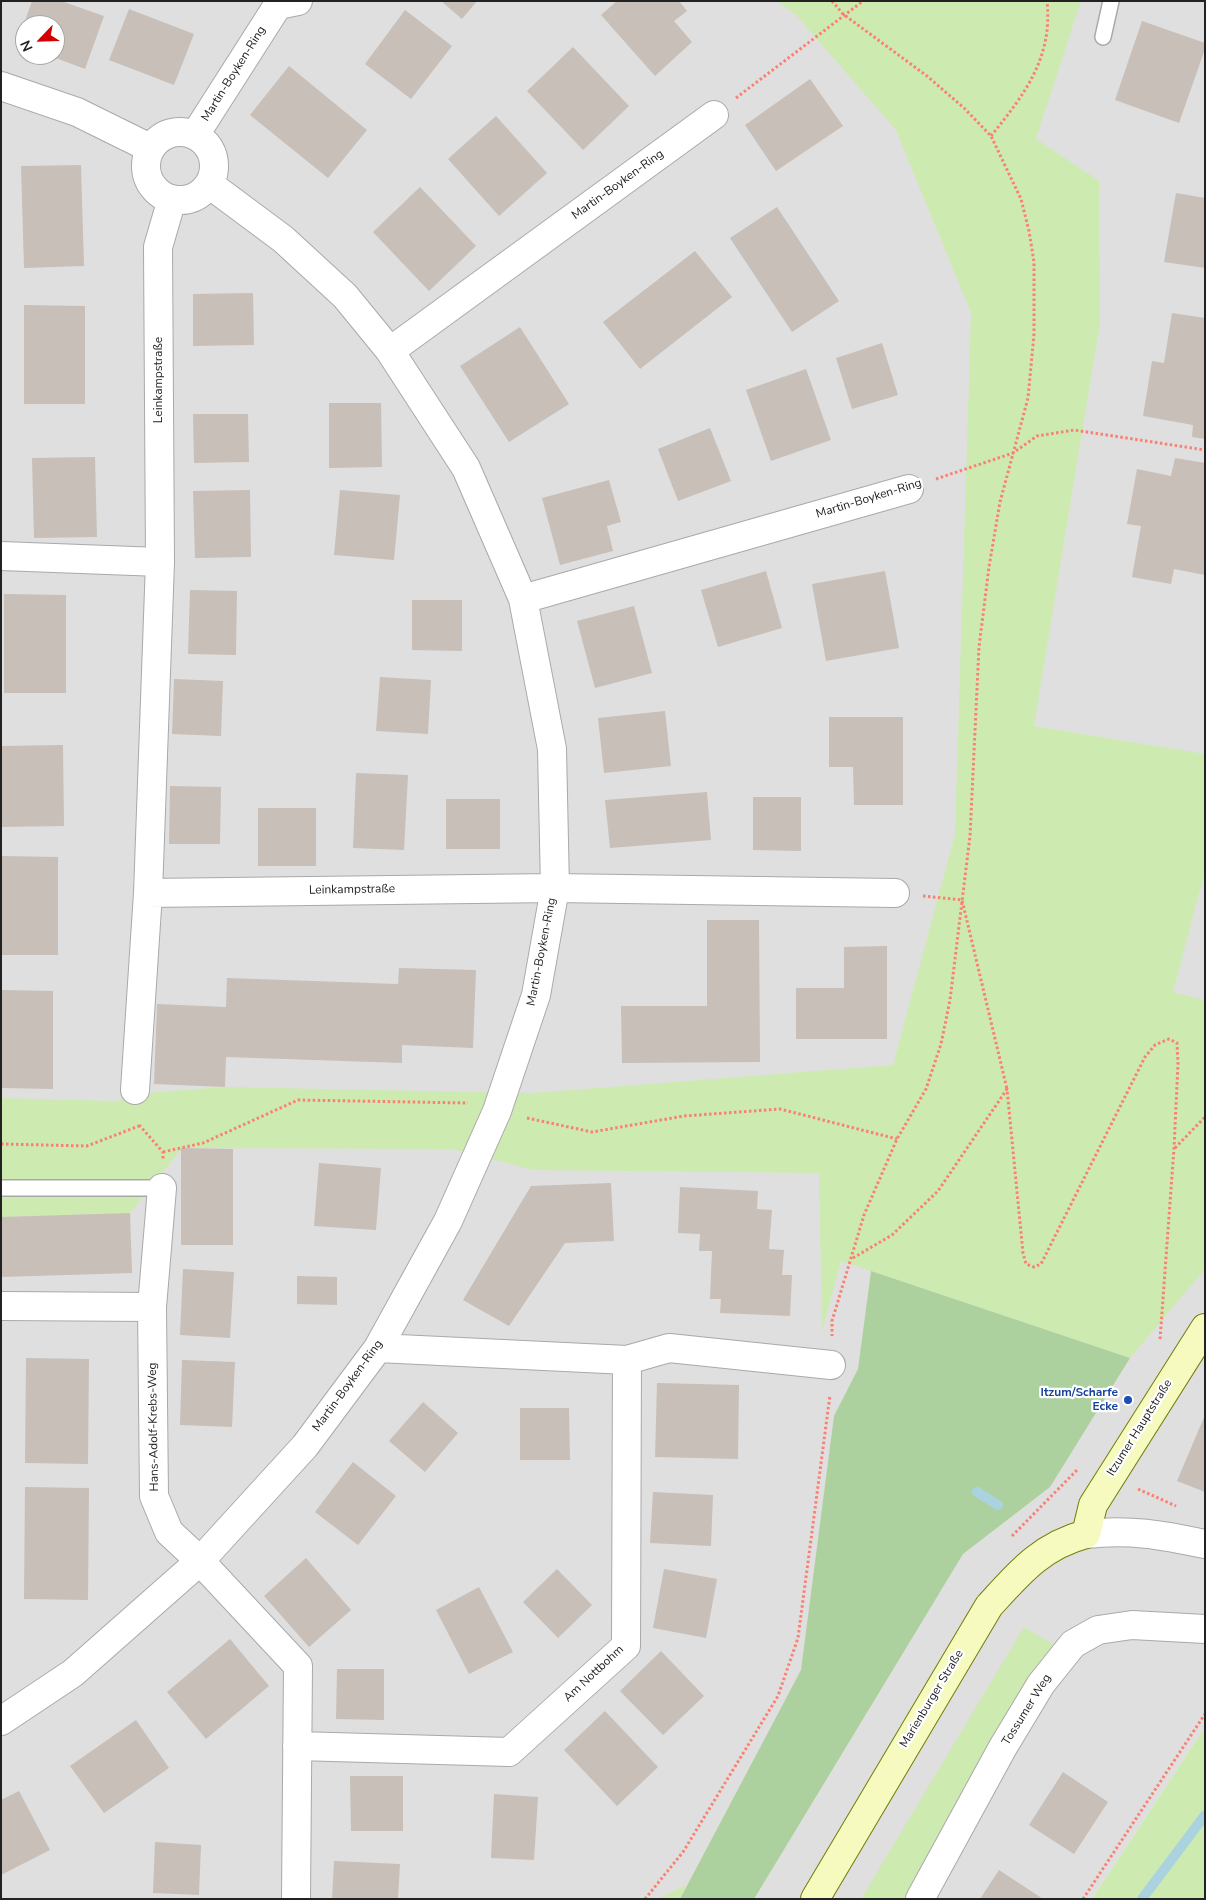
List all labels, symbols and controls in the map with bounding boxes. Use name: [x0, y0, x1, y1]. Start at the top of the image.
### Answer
north arrow: [15, 15, 65, 65]
street label: Martin-Boyken-Ring: [199, 24, 269, 124]
text: N: [16, 37, 38, 55]
street label: Martin-Boyken-Ring: [569, 147, 667, 223]
street label: Leinkampstraße: [152, 337, 166, 423]
street label: Martin-Boyken-Ring: [814, 476, 924, 522]
street label: Leinkampstraße: [309, 882, 395, 898]
street label: Martin-Boyken-Ring: [524, 897, 560, 1007]
street label: Martin-Boyken-Ring: [310, 1337, 386, 1435]
street label: Hans-Adolf-Krebs-Weg: [146, 1362, 162, 1492]
street label: Itzumer Hauptstraße: [1104, 1377, 1176, 1479]
place label: Itzum/Scharfe Ecke: [1041, 1386, 1118, 1414]
marker: Itzum/Scharfe Ecke: [1122, 1394, 1134, 1406]
street label: Am Nottbohm: [561, 1643, 627, 1705]
street label: Marienburger Straße: [897, 1647, 967, 1751]
street label: Tossumer Weg: [999, 1672, 1055, 1748]

